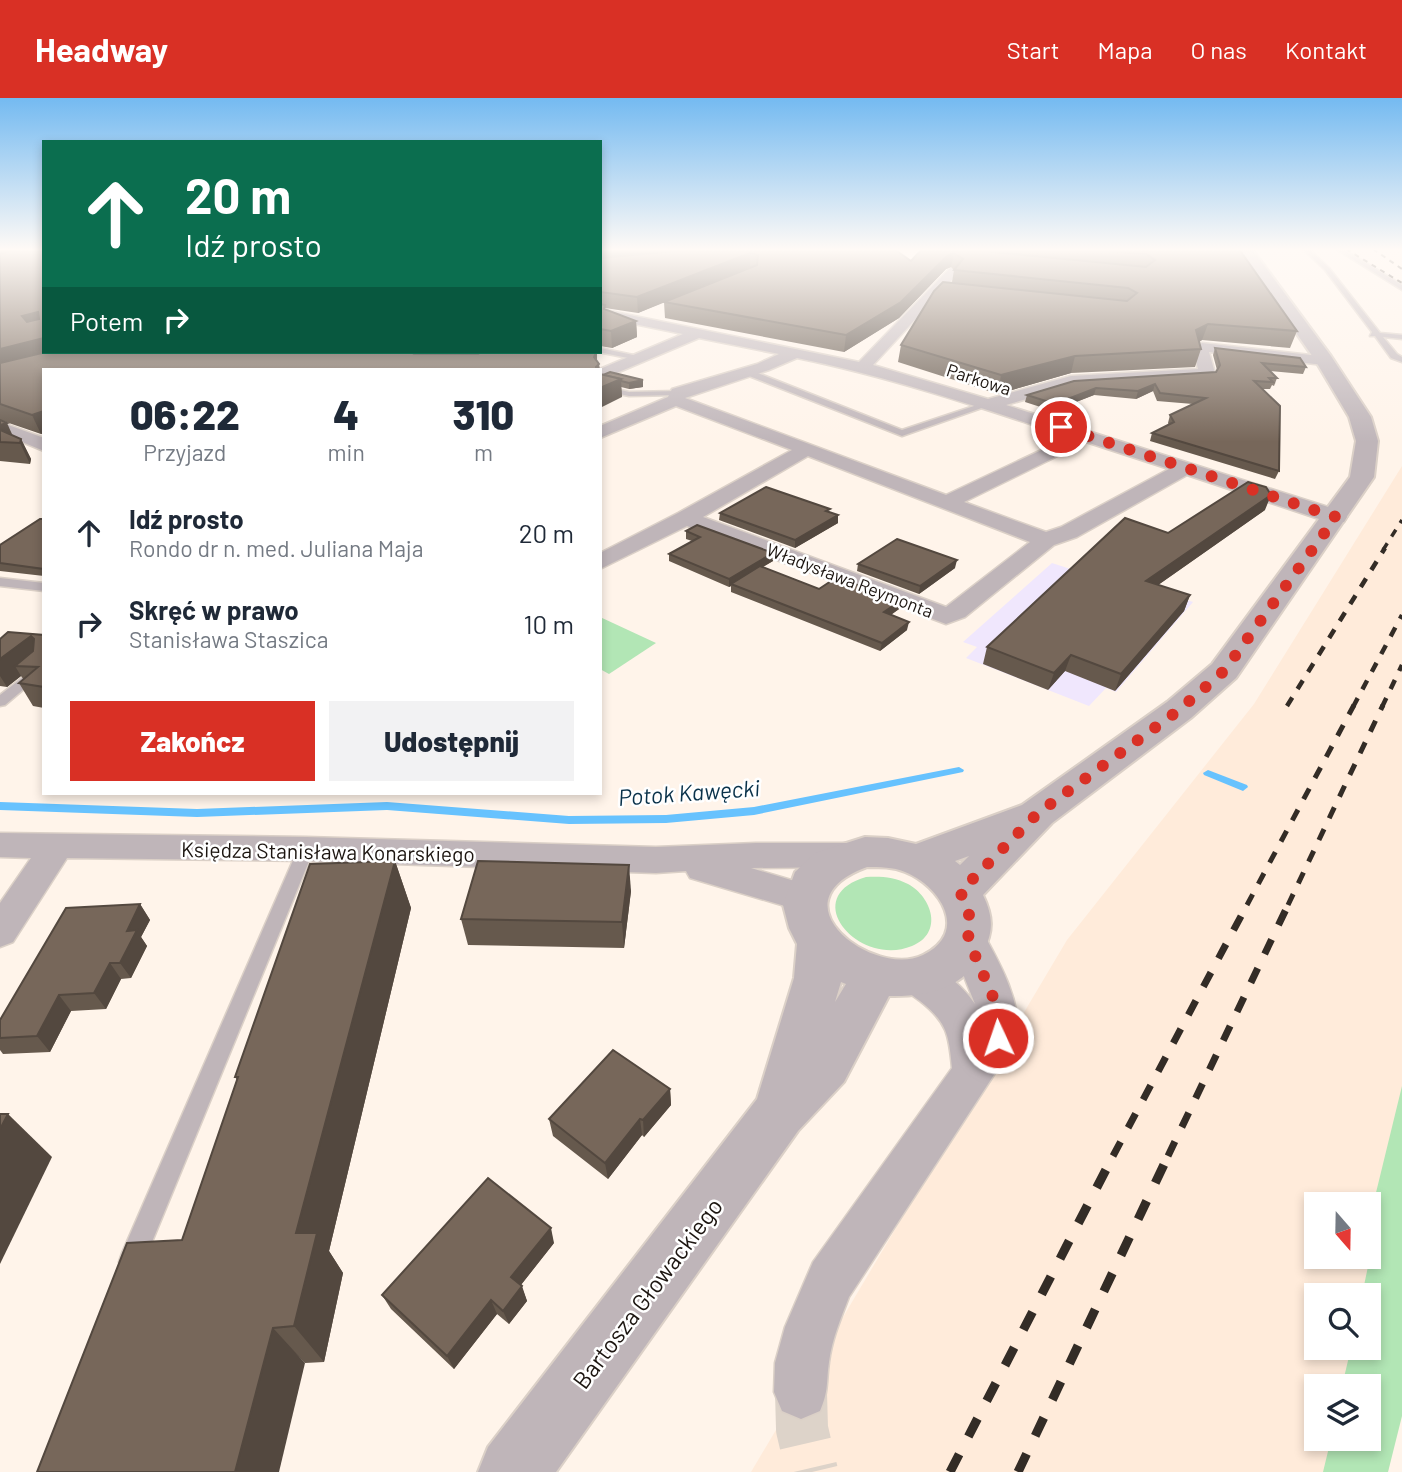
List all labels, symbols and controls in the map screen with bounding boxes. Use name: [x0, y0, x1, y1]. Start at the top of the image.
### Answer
text: Headway: [35, 29, 168, 69]
text: Start: [1007, 35, 1059, 64]
text: Mapa: [1097, 35, 1152, 64]
text: O nas: [1190, 35, 1247, 64]
text: Kontakt: [1285, 35, 1367, 64]
text: 20 m: [185, 165, 291, 224]
icon: ahead: [70, 168, 161, 259]
text: Idź prosto: [185, 225, 322, 263]
icon: right: [157, 301, 195, 339]
text: Potem: [70, 305, 143, 336]
street label: Parkowa: [944, 358, 1014, 400]
text: 06:22: [130, 388, 240, 438]
text: 4: [333, 388, 359, 438]
text: 310: [452, 388, 514, 438]
pin: [1031, 397, 1091, 457]
icon: arrive: [1042, 408, 1080, 446]
text: Przyjazd: [143, 438, 226, 466]
text: min: [328, 438, 365, 466]
text: m: [474, 438, 493, 466]
text: Idź prosto: [129, 503, 244, 534]
icon: ahead: [70, 514, 108, 552]
text: 20 m: [519, 517, 574, 548]
text: Rondo dr n. med. Juliana Maja: [129, 534, 423, 562]
street label: Władysława Reymonta: [764, 538, 936, 622]
text: Skręć w prawo: [129, 594, 299, 625]
icon: right: [70, 605, 108, 643]
text: 10 m: [524, 608, 574, 639]
text: Stanisława Staszica: [129, 625, 328, 653]
button: Zakończ: [70, 701, 315, 781]
button: Udostępnij: [329, 701, 574, 781]
water label: Potok Kawęcki: [617, 773, 761, 811]
street label: Księdza Stanisława Konarskiego: [181, 836, 475, 866]
position arrow: [961, 1001, 1035, 1075]
street label: Bartosza Głowackiego: [566, 1192, 728, 1394]
north arrow: [1304, 1192, 1381, 1269]
map controls: [1304, 1192, 1381, 1451]
button: search: [1304, 1283, 1381, 1360]
button: layers: [1304, 1374, 1381, 1451]

